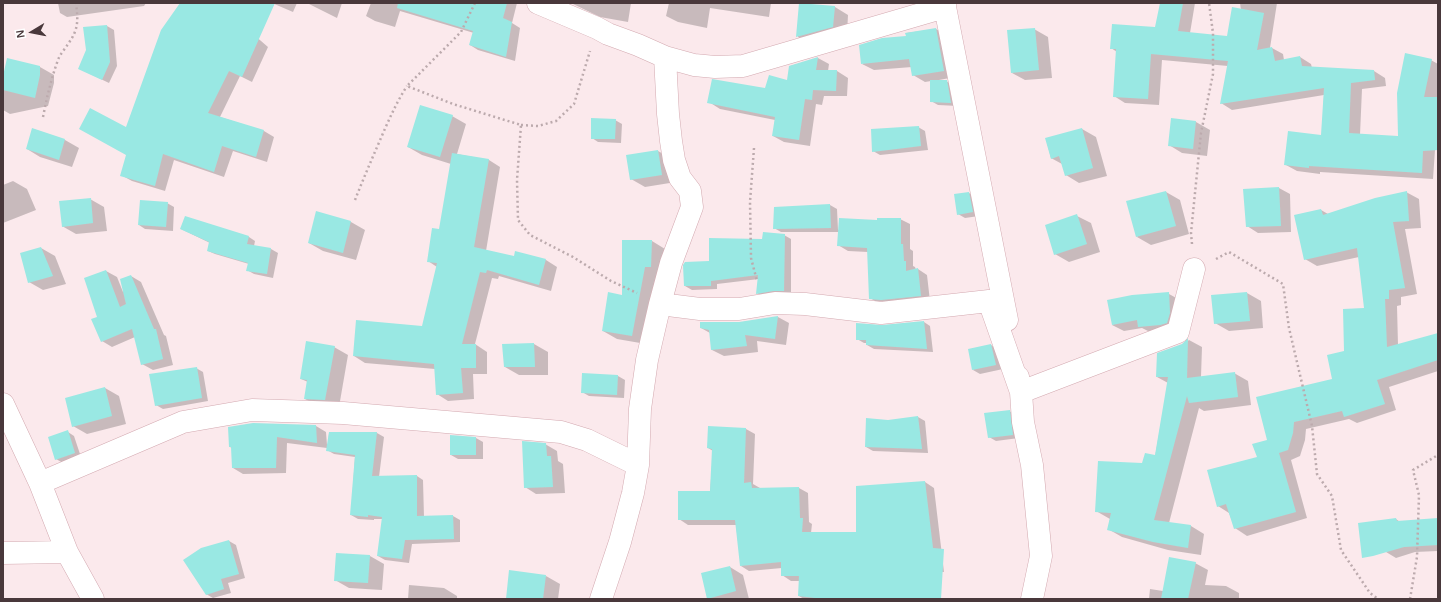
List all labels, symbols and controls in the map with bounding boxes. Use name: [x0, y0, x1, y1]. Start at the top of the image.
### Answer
north arrow: [12, 12, 52, 52]
text: N: [14, 29, 27, 39]

